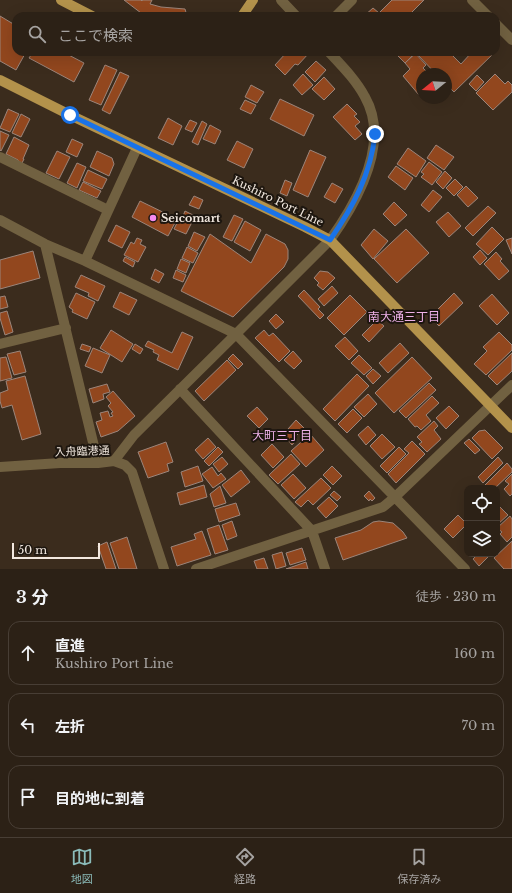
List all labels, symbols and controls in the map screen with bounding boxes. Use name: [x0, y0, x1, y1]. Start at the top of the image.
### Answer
search box: [12, 12, 500, 56]
icon: search: [26, 23, 48, 45]
text: ここで検索: [58, 26, 133, 45]
north arrow: [416, 68, 452, 104]
route start: [61, 106, 79, 124]
route end: [366, 125, 384, 143]
street label: Kushiro Port Line: [230, 173, 326, 229]
place label: Seicomart: [161, 211, 221, 225]
marker: Seicomart: [148, 213, 158, 223]
district label: 南大通三丁目: [368, 309, 440, 324]
district label: 大町三丁目: [252, 428, 312, 443]
street label: 入舟臨港通: [54, 443, 110, 459]
map controls: [464, 485, 500, 557]
button: locate: [464, 485, 500, 521]
button: layers: [464, 521, 500, 557]
scale bar: [12, 541, 100, 560]
text: 50 m: [18, 543, 47, 557]
text: 3 分: [16, 587, 48, 608]
text: 徒歩 · 230 m: [416, 588, 496, 605]
text: 直進: [55, 636, 85, 655]
icon: ahead: [17, 642, 39, 664]
text: 160 m: [454, 645, 495, 662]
text: Kushiro Port Line: [55, 655, 173, 672]
icon: left: [17, 714, 39, 736]
text: 左折: [55, 717, 85, 736]
text: 70 m: [462, 717, 495, 734]
icon: arrive: [17, 786, 39, 808]
text: 目的地に到着: [55, 789, 145, 808]
tab: 地図: [71, 846, 93, 886]
tab: 経路: [234, 846, 256, 886]
tab: 保存済み: [397, 846, 441, 886]

